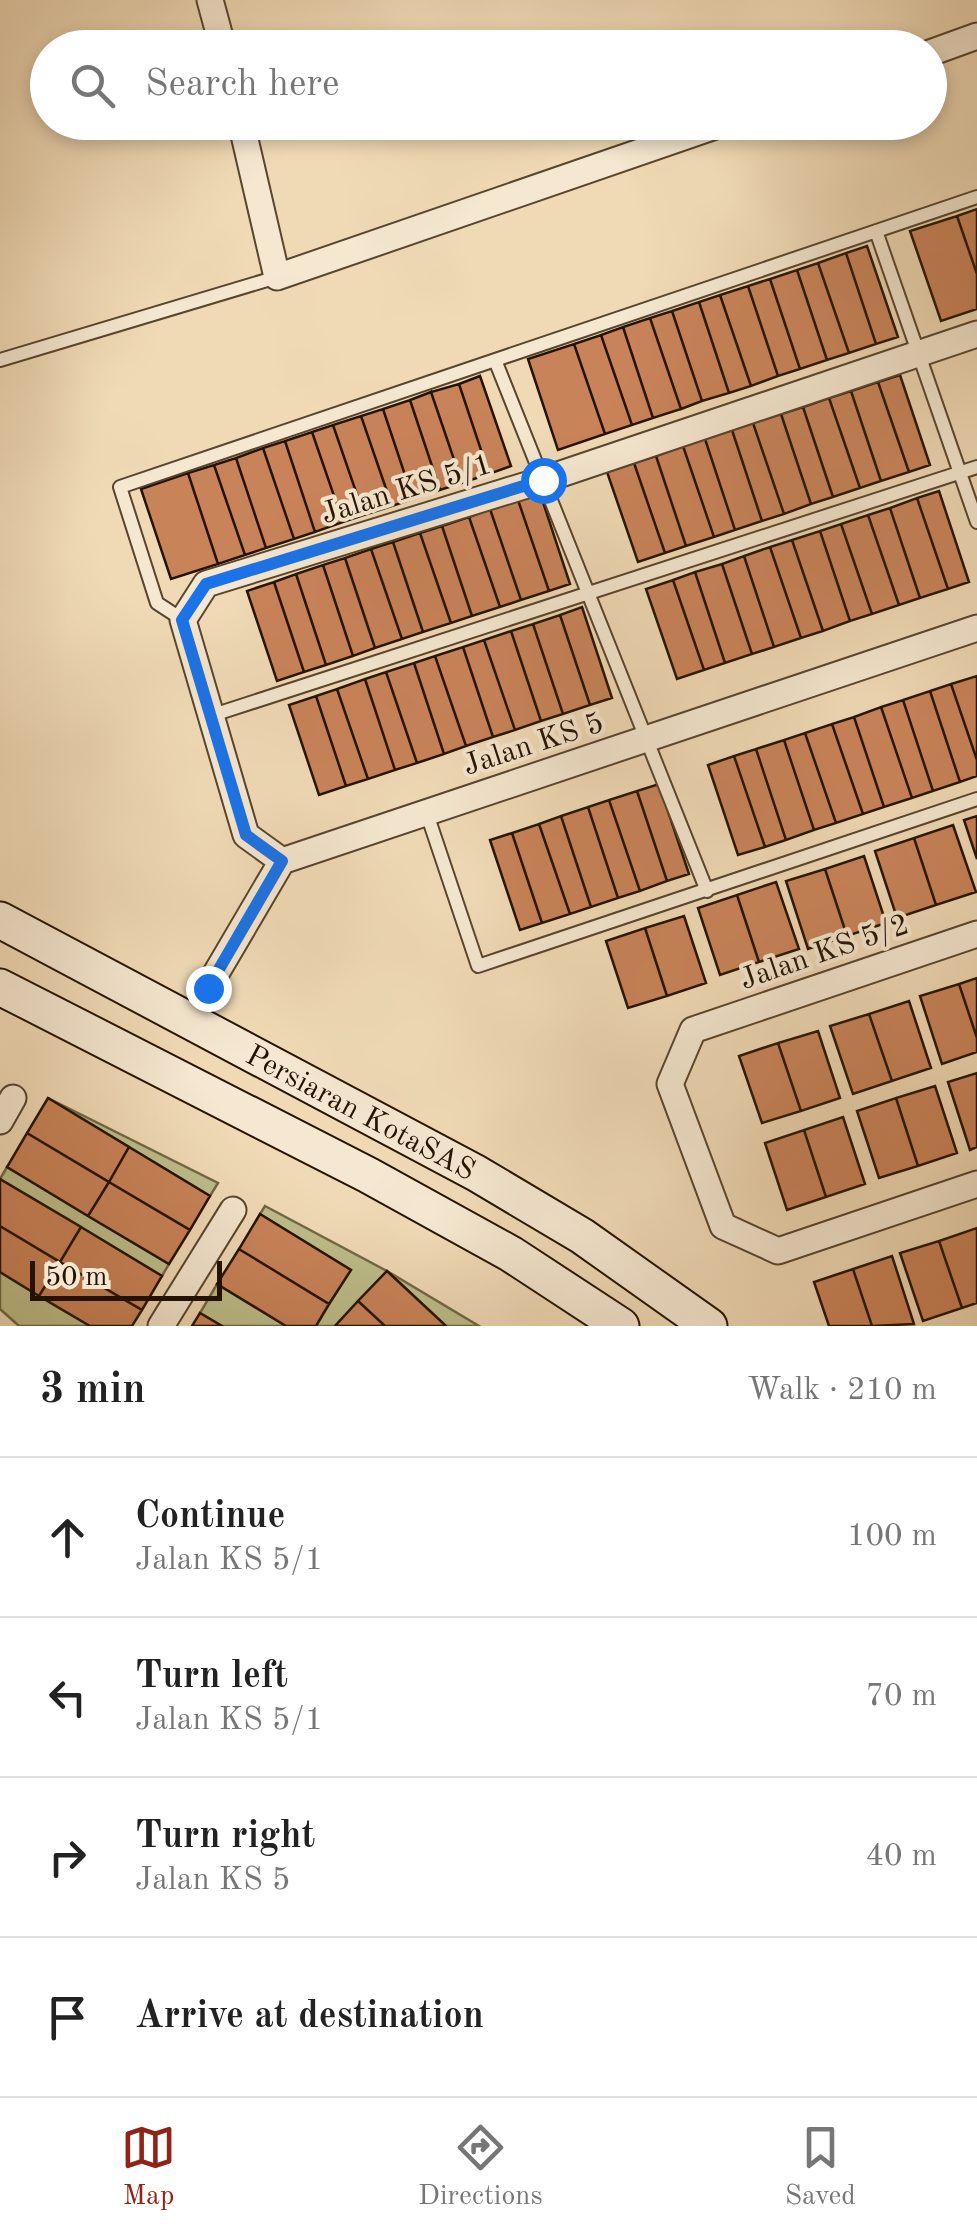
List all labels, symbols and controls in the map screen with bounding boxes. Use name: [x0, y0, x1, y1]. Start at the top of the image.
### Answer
search box: [30, 30, 947, 140]
icon: search: [65, 58, 120, 113]
text: Search here: [145, 66, 340, 104]
street label: Jalan KS 5/1: [318, 450, 495, 530]
route start: [521, 458, 567, 504]
street label: Jalan KS 5: [460, 708, 608, 782]
street label: Jalan KS 5/2: [736, 910, 913, 996]
route end: [186, 966, 232, 1012]
street label: Persiaran KotaSAS: [240, 1041, 480, 1187]
scale bar: [30, 1256, 222, 1300]
text: 50 m: [45, 1264, 108, 1292]
text: 3 min: [40, 1370, 146, 1412]
text: Walk · 210 m: [747, 1375, 937, 1407]
text: Continue: [135, 1498, 285, 1536]
icon: ahead: [40, 1510, 95, 1565]
text: 100 m: [847, 1521, 937, 1553]
text: Jalan KS 5/1: [135, 1545, 323, 1577]
text: Turn left: [135, 1658, 288, 1696]
icon: left: [40, 1670, 95, 1725]
text: 70 m: [866, 1681, 937, 1713]
text: Jalan KS 5/1: [135, 1705, 323, 1737]
text: Turn right: [135, 1818, 315, 1856]
icon: right: [40, 1830, 95, 1885]
text: 40 m: [866, 1841, 937, 1873]
text: Jalan KS 5: [135, 1865, 290, 1897]
icon: arrive: [40, 1990, 95, 2045]
text: Arrive at destination: [135, 1998, 484, 2036]
tab: Map: [121, 2120, 176, 2215]
tab: Directions: [418, 2120, 543, 2215]
tab: Saved: [785, 2120, 856, 2215]

